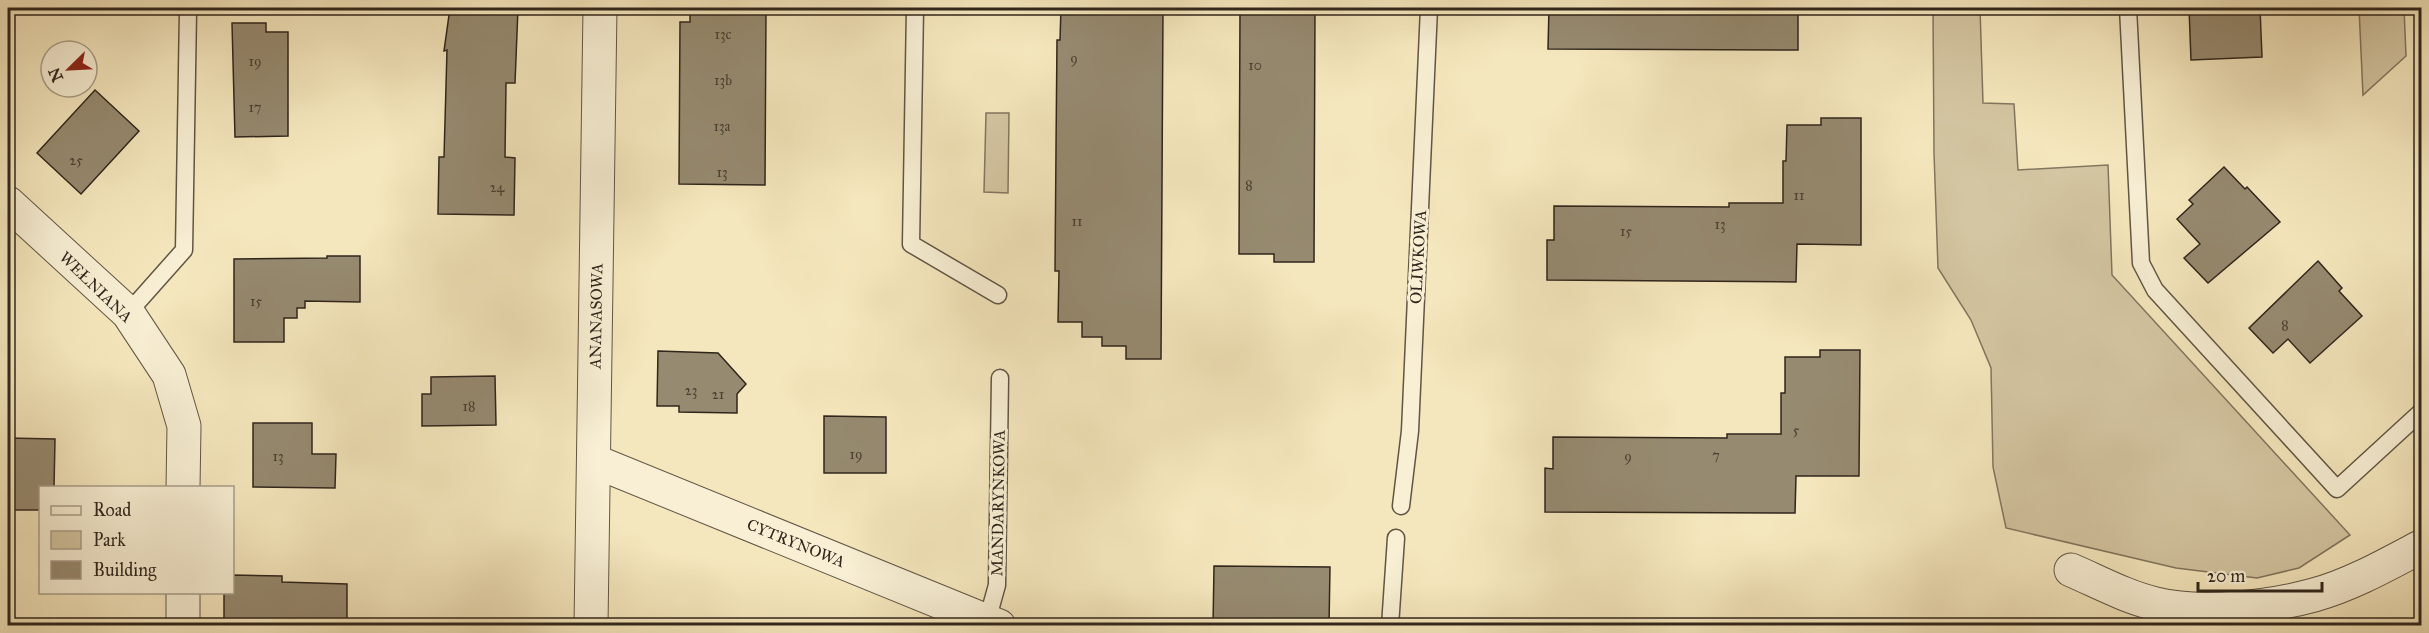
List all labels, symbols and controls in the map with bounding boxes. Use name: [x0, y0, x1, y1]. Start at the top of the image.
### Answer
house number: 13c: [714, 26, 732, 43]
north arrow: [39, 39, 99, 99]
house number: 9: [1070, 50, 1078, 67]
house number: 19: [249, 53, 261, 70]
house number: 10: [1248, 57, 1262, 74]
text: N: [44, 64, 67, 85]
house number: 13b: [714, 72, 732, 89]
house number: 17: [248, 99, 262, 116]
house number: 13a: [713, 118, 731, 135]
house number: 25: [69, 152, 83, 169]
house number: 13: [716, 164, 728, 181]
house number: 8: [1245, 177, 1253, 194]
house number: 24: [490, 179, 506, 196]
house number: 11: [1793, 187, 1805, 204]
street label: OLIWKOWA: [1406, 209, 1430, 304]
house number: 11: [1071, 213, 1083, 230]
house number: 13: [1714, 216, 1726, 233]
house number: 15: [1620, 223, 1632, 240]
street label: WEŁNIANA: [56, 248, 137, 327]
street label: ANANASOWA: [586, 263, 606, 370]
house number: 15: [250, 293, 262, 310]
house number: 8: [2281, 317, 2289, 334]
house number: 23: [685, 382, 697, 399]
house number: 21: [712, 386, 725, 403]
house number: 18: [463, 398, 475, 415]
house number: 5: [1793, 422, 1800, 439]
street label: MANDARYNKOWA: [987, 429, 1009, 577]
house number: 19: [850, 446, 862, 463]
house number: 7: [1712, 447, 1720, 464]
house number: 13: [272, 448, 284, 465]
house number: 9: [1624, 448, 1632, 465]
legend: [39, 486, 234, 594]
text: Road: [93, 499, 131, 521]
street label: CYTRYNOWA: [744, 515, 848, 571]
text: Park: [93, 529, 126, 551]
scale bar: [2198, 555, 2322, 593]
text: Building: [93, 559, 157, 582]
text: 20 m: [2207, 565, 2245, 587]

